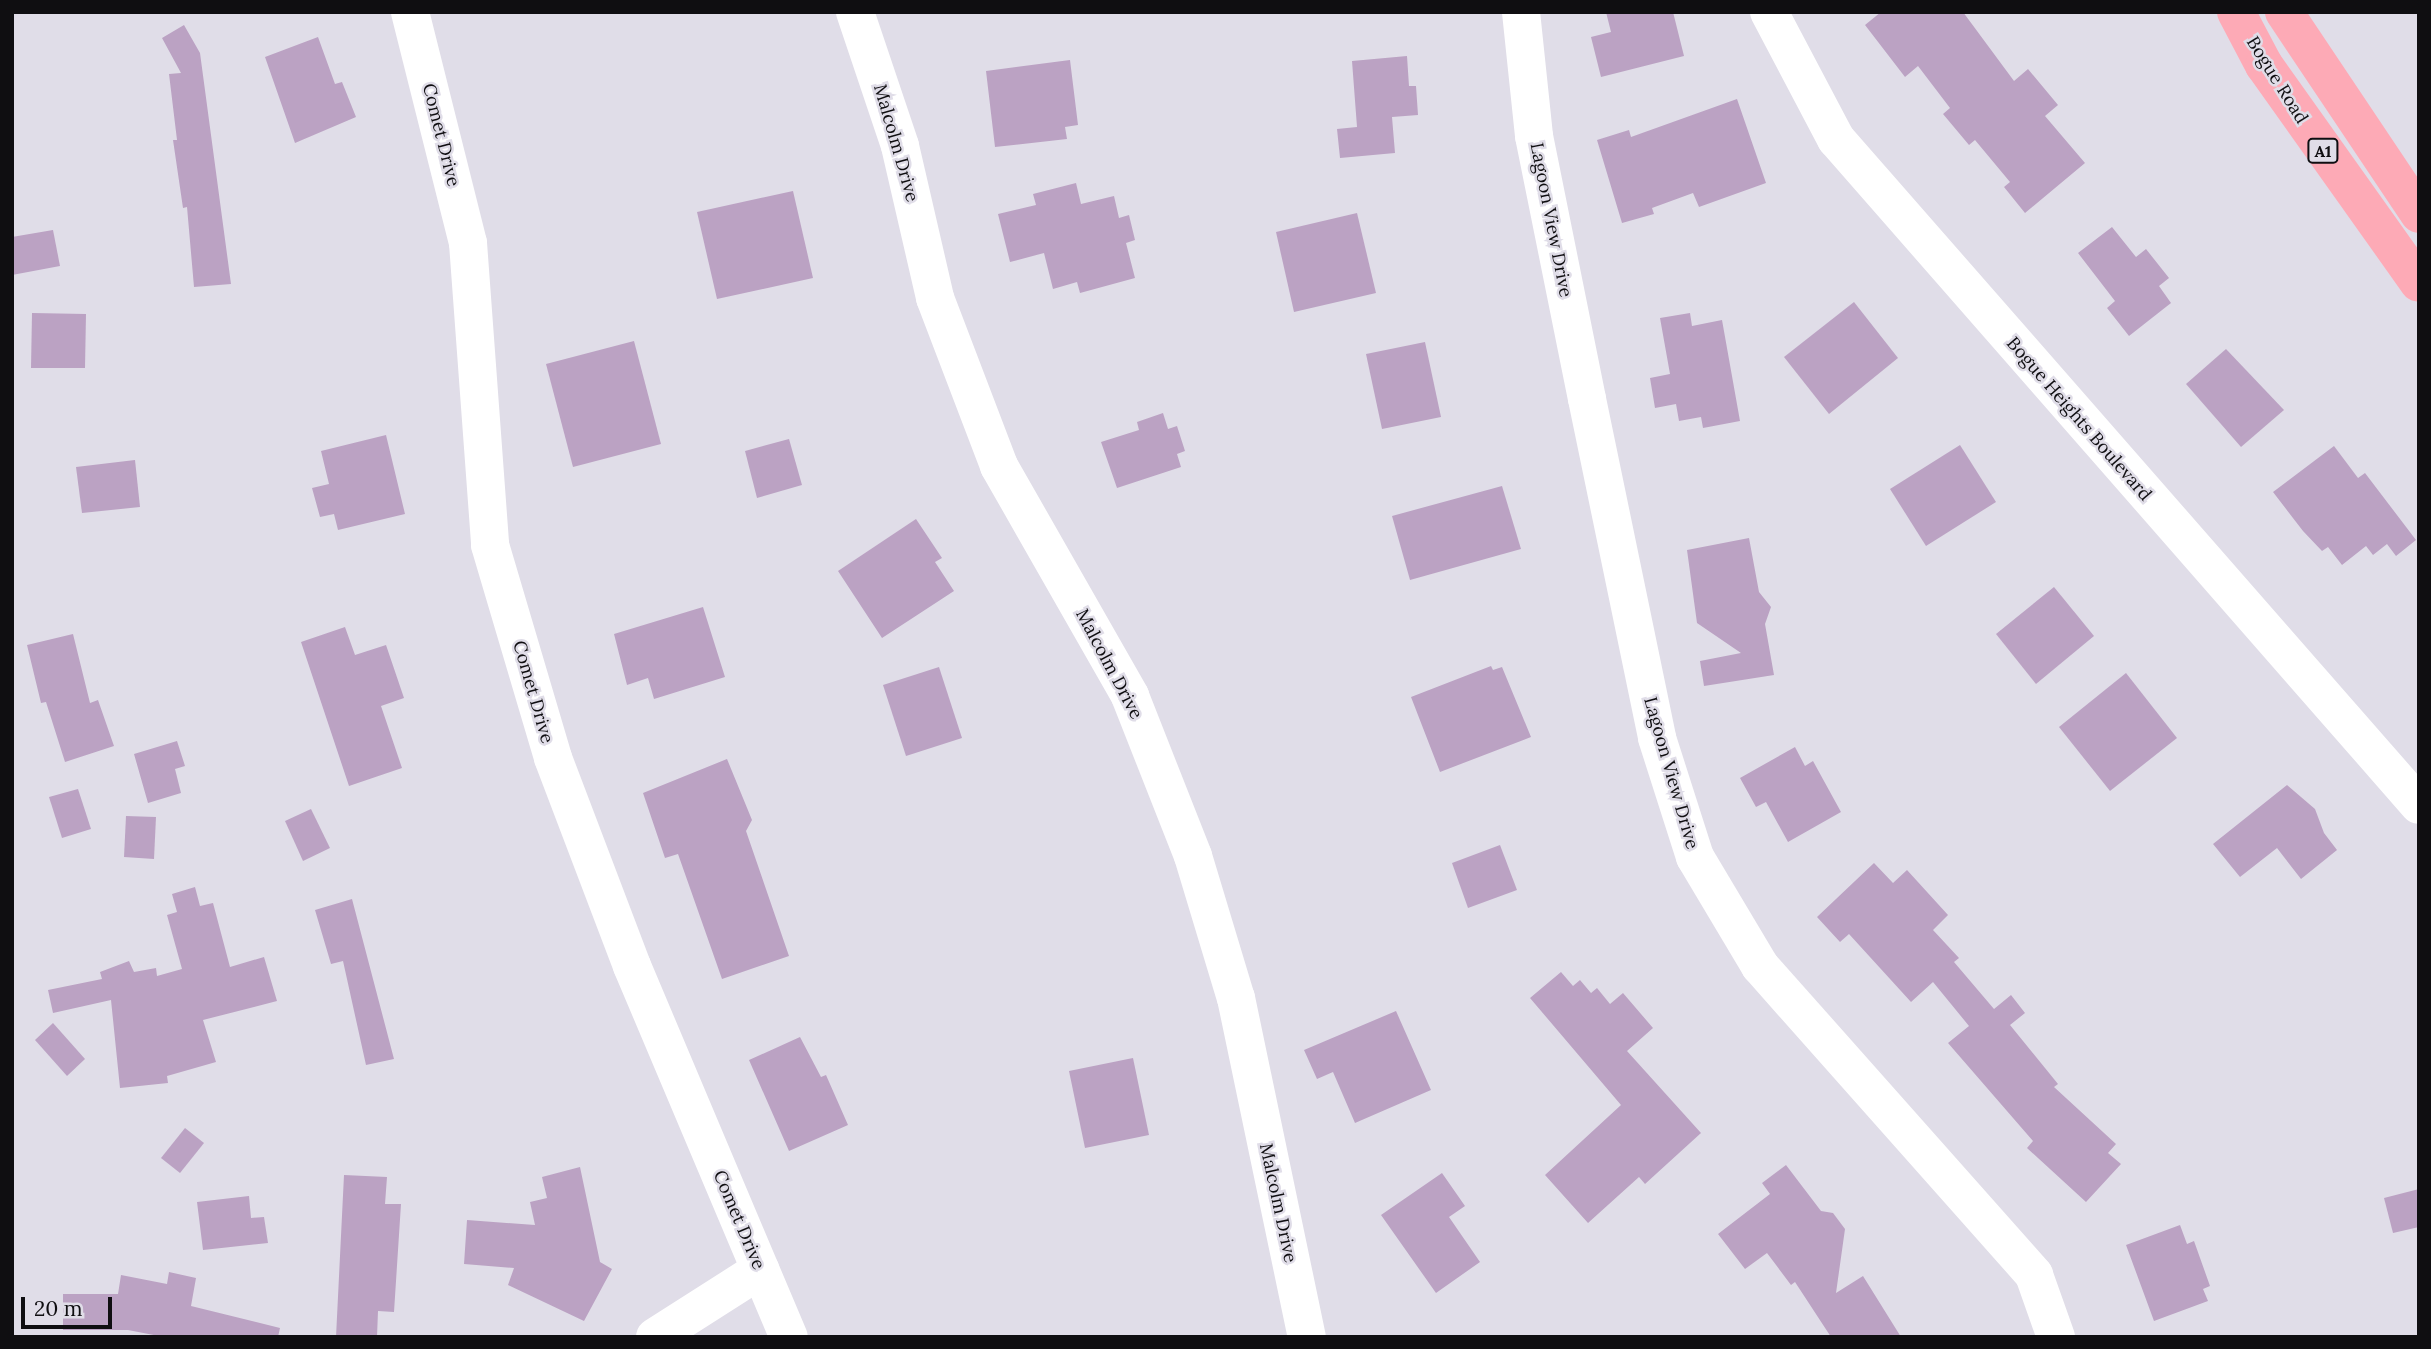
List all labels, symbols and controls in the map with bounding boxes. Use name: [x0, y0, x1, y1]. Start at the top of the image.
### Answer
street label: Bogue Road: [2242, 32, 2312, 128]
street label: Comet Drive: [418, 81, 464, 189]
street label: Malcolm Drive: [869, 82, 923, 204]
road number: A1: [2307, 139, 2339, 164]
street label: Lagoon View Drive: [1525, 141, 1577, 299]
street label: Bogue Heights Boulevard: [2002, 333, 2156, 505]
street label: Malcolm Drive: [1071, 605, 1147, 723]
street label: Comet Drive: [508, 638, 558, 746]
street label: Lagoon View Drive: [1639, 695, 1703, 851]
street label: Malcolm Drive: [1255, 1141, 1301, 1265]
street label: Comet Drive: [708, 1167, 770, 1273]
scale bar: [24, 1282, 116, 1326]
text: 20 m: [34, 1295, 83, 1322]

